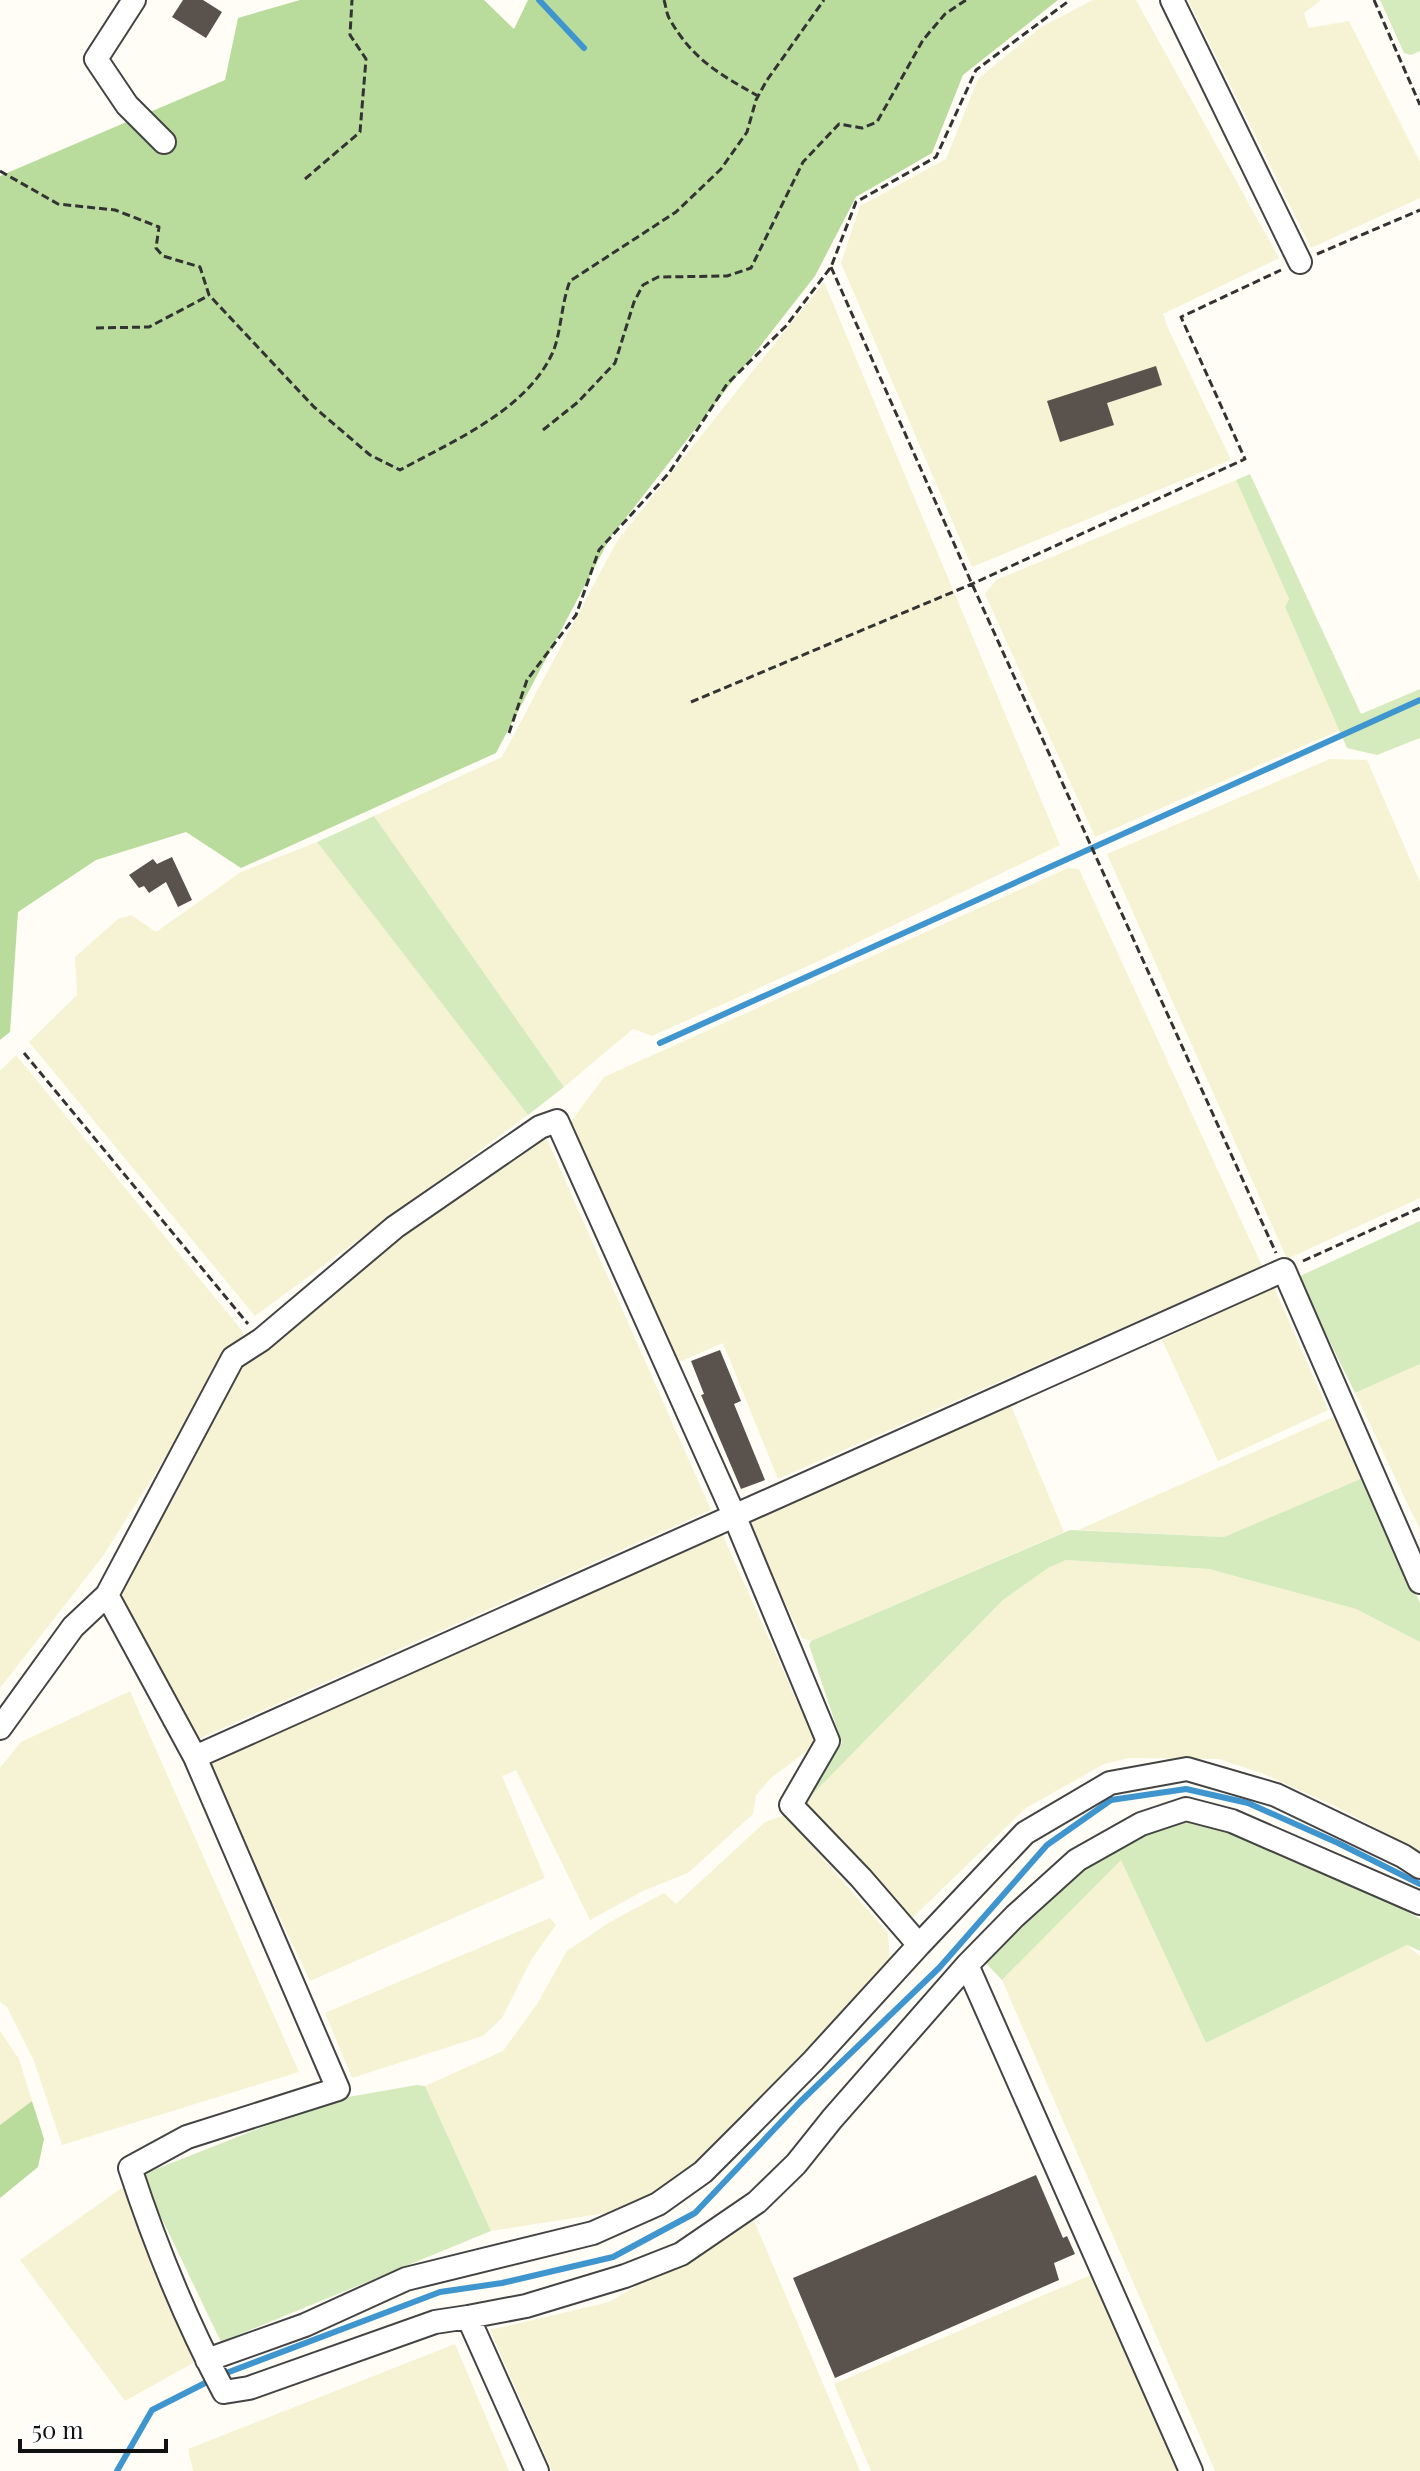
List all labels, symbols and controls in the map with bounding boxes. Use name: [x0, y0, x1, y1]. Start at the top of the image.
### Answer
scale bar: [20, 2403, 166, 2453]
text: 50 m: [32, 2413, 84, 2445]

